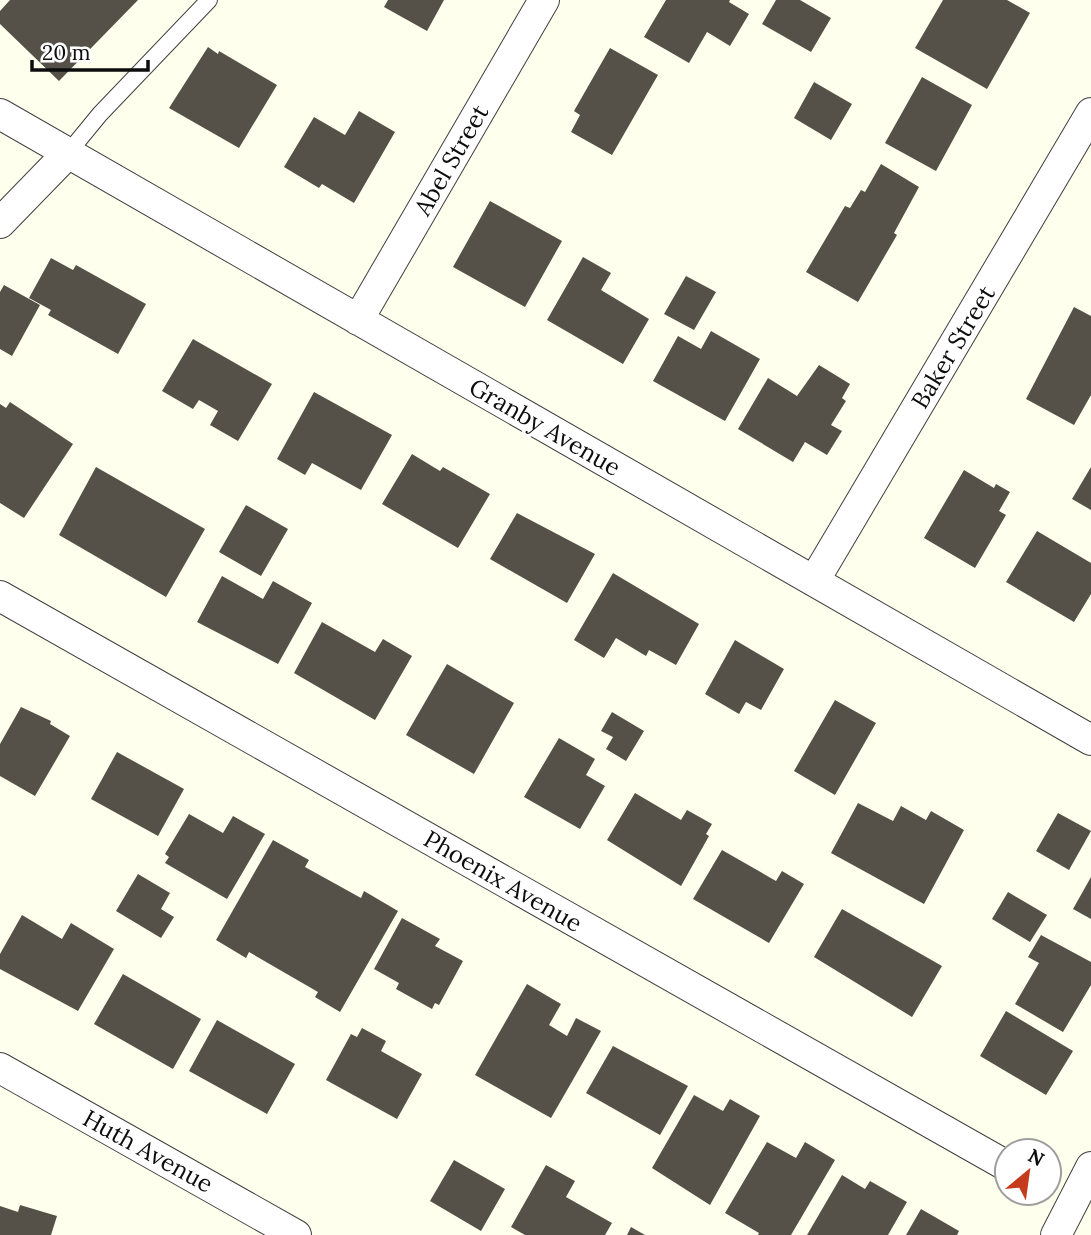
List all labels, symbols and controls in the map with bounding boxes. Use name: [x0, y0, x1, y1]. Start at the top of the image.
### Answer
scale bar: [32, 28, 147, 72]
text: 20 m: [42, 39, 91, 66]
street label: Abel Street: [406, 98, 495, 222]
street label: Baker Street: [904, 279, 1002, 414]
street label: Granby Avenue: [464, 371, 626, 483]
street label: Phoenix Avenue: [418, 823, 588, 939]
street label: Huth Avenue: [77, 1103, 219, 1199]
north arrow: [993, 1137, 1063, 1207]
text: N: [1024, 1143, 1049, 1171]

